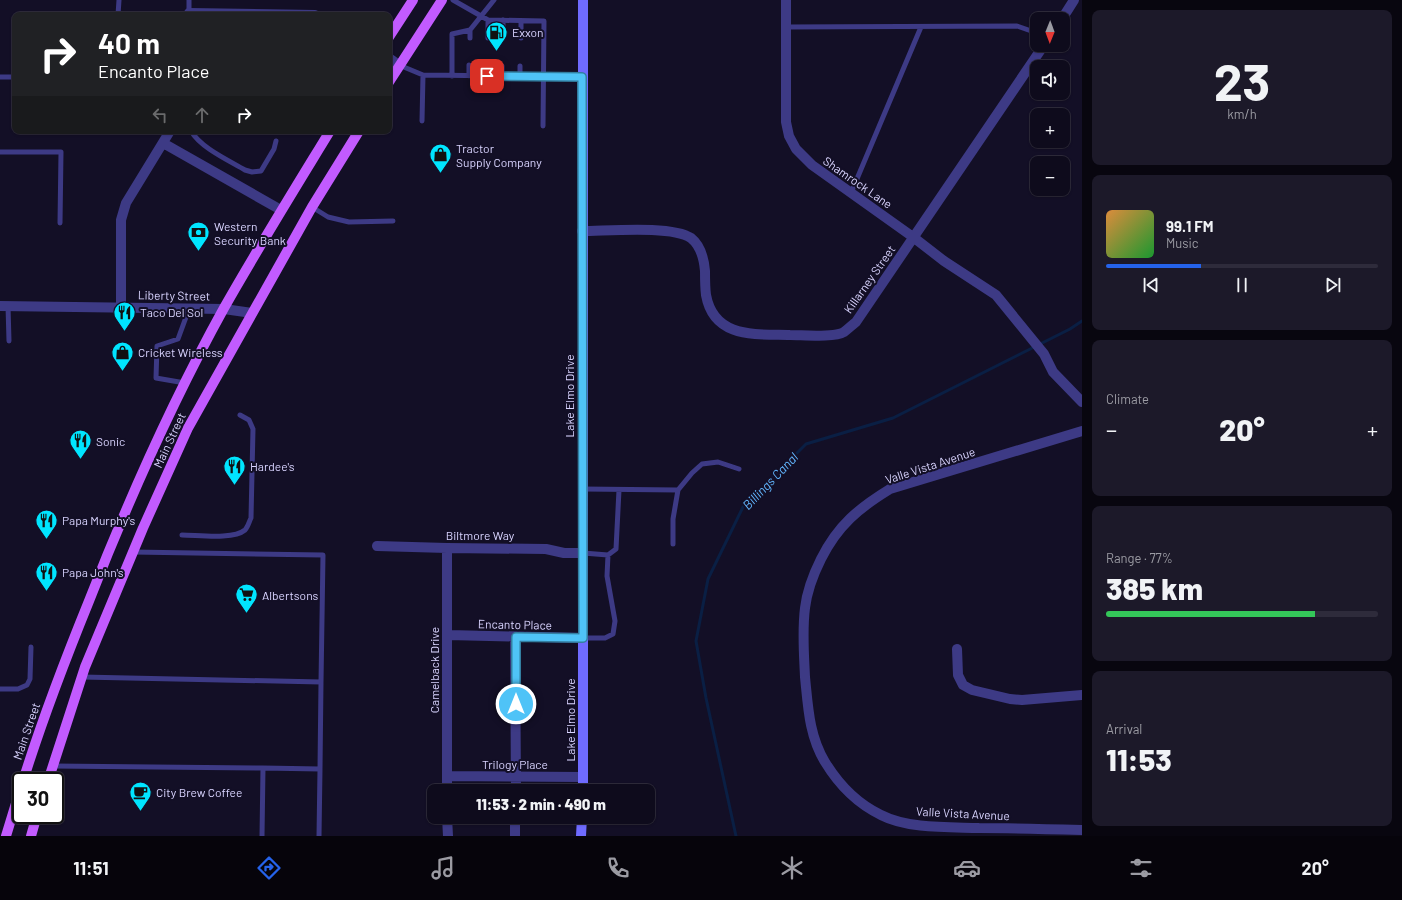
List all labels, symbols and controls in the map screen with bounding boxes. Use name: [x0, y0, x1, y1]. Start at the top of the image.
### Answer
north arrow: [1030, 12, 1070, 52]
map controls: [1030, 12, 1070, 196]
fuel station icon: Exxon: [484, 19, 510, 52]
place label: Exxon: [512, 25, 543, 39]
text: 40 m: [98, 26, 160, 60]
icon: right: [32, 28, 84, 80]
text: 23: [1214, 49, 1270, 111]
pin: [470, 59, 504, 93]
text: Encanto Place: [98, 60, 209, 82]
button: sound: [1030, 60, 1070, 100]
icon: arrive: [476, 65, 498, 87]
icon: left: [149, 104, 171, 126]
icon: ahead: [191, 104, 213, 126]
icon: right: [233, 104, 255, 126]
text: km/h: [1227, 106, 1257, 122]
button: +: [1030, 108, 1070, 148]
place label: Tractor Supply Company: [456, 141, 542, 169]
shop icon: Tractor Supply Company: [427, 142, 453, 175]
street label: Shamrock Lane: [821, 153, 895, 211]
button: −: [1030, 156, 1070, 196]
text: 99.1 FM: [1166, 217, 1213, 235]
place label: Western Security Bank: [214, 219, 286, 247]
bank icon: Western Security Bank: [185, 220, 211, 253]
text: Music: [1166, 235, 1199, 251]
street label: Killarney Street: [840, 242, 898, 316]
icon: previous: [1140, 274, 1162, 296]
icon: pause: [1231, 274, 1253, 296]
icon: next: [1322, 274, 1344, 296]
street label: Liberty Street: [138, 287, 210, 303]
restaurant icon: Taco Del Sol: [111, 299, 137, 332]
place label: Taco Del Sol: [140, 305, 203, 319]
shop icon: Cricket Wireless: [110, 339, 136, 372]
place label: Cricket Wireless: [138, 345, 223, 359]
street label: Lake Elmo Drive: [562, 354, 576, 438]
text: Climate: [1106, 391, 1149, 407]
street label: Main Street: [150, 410, 188, 470]
text: 20°: [1219, 411, 1265, 447]
text: −: [1106, 416, 1117, 442]
text: +: [1367, 416, 1378, 442]
restaurant icon: Sonic: [67, 428, 93, 461]
place label: Sonic: [96, 434, 125, 448]
street label: Valle Vista Avenue: [883, 444, 977, 486]
water label: Billings Canal: [739, 449, 801, 513]
restaurant icon: Hardee's: [221, 453, 247, 486]
place label: Hardee's: [250, 459, 295, 473]
restaurant icon: Papa Murphy's: [33, 507, 59, 540]
place label: Papa Murphy's: [62, 513, 136, 527]
street label: Biltmore Way: [446, 528, 515, 542]
text: Range · 77%: [1106, 550, 1173, 566]
restaurant icon: Papa John's: [33, 559, 59, 592]
place label: Papa John's: [62, 565, 124, 579]
text: 385 km: [1106, 570, 1203, 606]
supermarket icon: Albertsons: [233, 582, 259, 615]
place label: Albertsons: [262, 588, 319, 602]
street label: Encanto Place: [478, 616, 552, 632]
street label: Camelback Drive: [427, 627, 441, 713]
street label: Lake Elmo Drive: [563, 678, 577, 762]
position arrow: [495, 683, 537, 725]
street label: Main Street: [10, 701, 42, 761]
text: Arrival: [1106, 721, 1142, 737]
text: 11:53: [1106, 741, 1172, 777]
street label: Trilogy Place: [482, 757, 548, 771]
speed limit sign: 30: [12, 772, 64, 824]
cafe icon: City Brew Coffee: [127, 779, 153, 812]
place label: City Brew Coffee: [156, 785, 242, 799]
text: 11:53 · 2 min · 490 m: [476, 795, 606, 813]
street label: Valle Vista Avenue: [916, 804, 1010, 822]
icon: directions: [255, 854, 283, 882]
icon: music: [429, 854, 457, 882]
icon: phone: [604, 854, 632, 882]
icon: climate: [778, 854, 806, 882]
icon: car: [953, 854, 981, 882]
icon: filters: [1127, 854, 1155, 882]
text: 11:51: [73, 857, 109, 879]
text: 20°: [1302, 857, 1329, 879]

